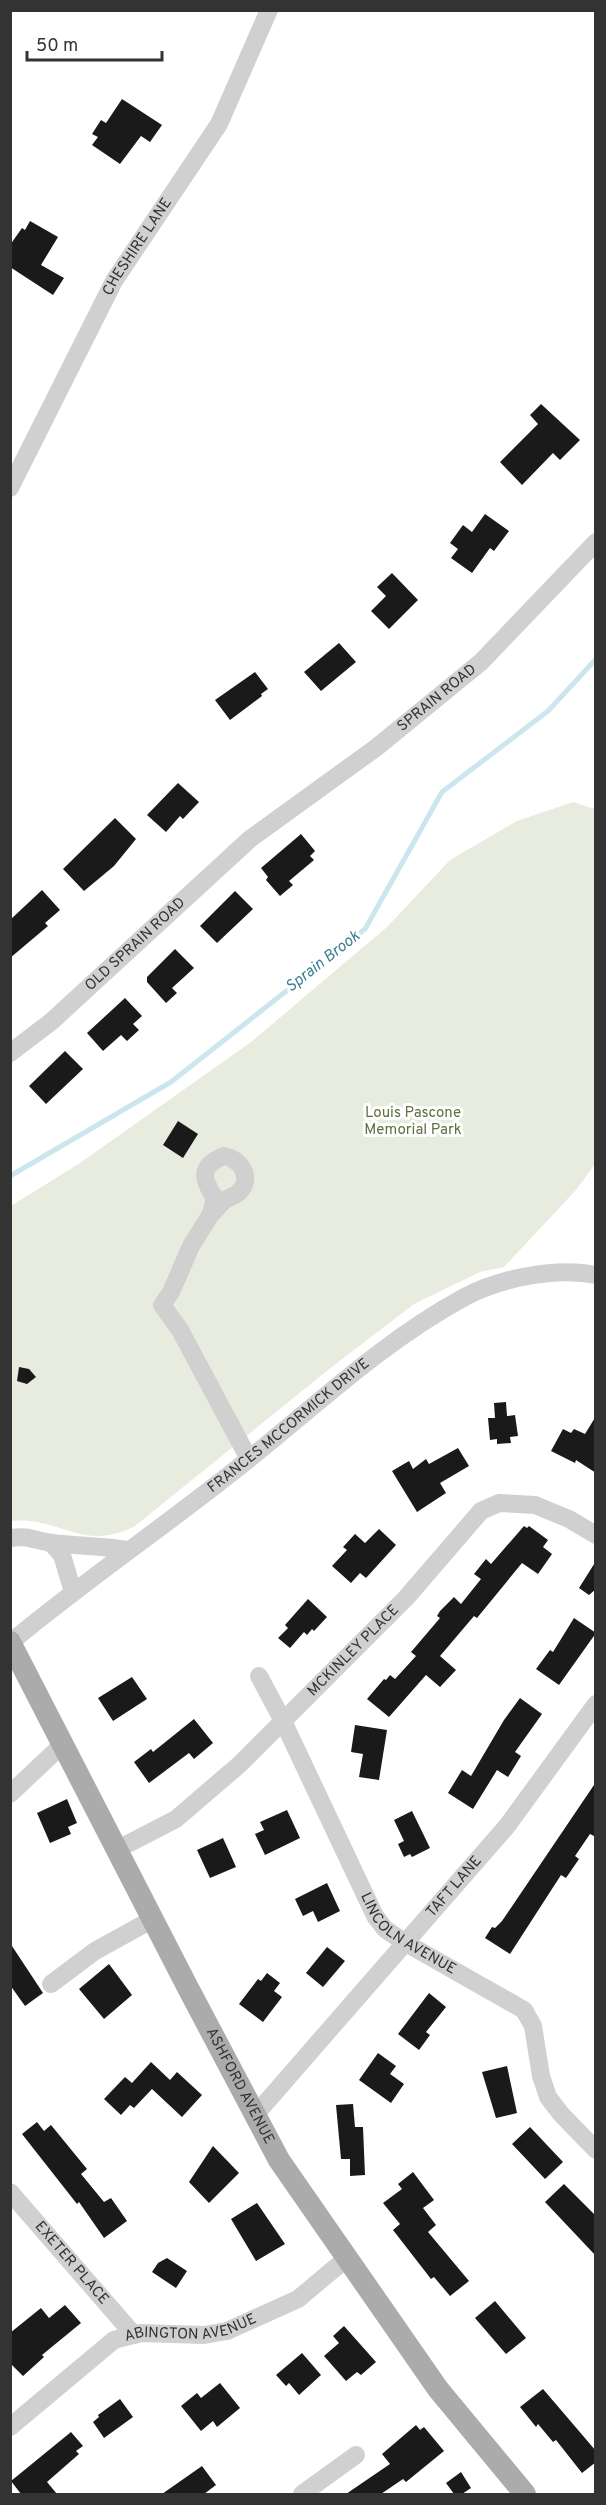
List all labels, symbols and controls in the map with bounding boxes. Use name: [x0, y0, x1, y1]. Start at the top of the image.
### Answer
scale bar: [27, 24, 162, 62]
text: 50 m: [36, 35, 78, 58]
street label: CHESHIRE LANE: [99, 194, 176, 299]
street label: SPRAIN ROAD: [394, 660, 480, 736]
street label: OLD SPRAIN ROAD: [81, 894, 190, 995]
water label: Sprain Brook: [282, 926, 365, 997]
park label: Louis Pascone Memorial Park: [364, 1104, 462, 1140]
street label: FRANCES MCCORMICK DRIVE: [204, 1354, 374, 1497]
street label: MCKINLEY PLACE: [303, 1601, 403, 1701]
street label: TAFT LANE: [422, 1852, 486, 1921]
street label: LINCOLN AVENUE: [356, 1889, 459, 1979]
street label: ASHFORD AVENUE: [201, 2025, 278, 2147]
street label: EXETER PLACE: [30, 2217, 113, 2309]
street label: ABINGTON AVENUE: [123, 2309, 259, 2346]

